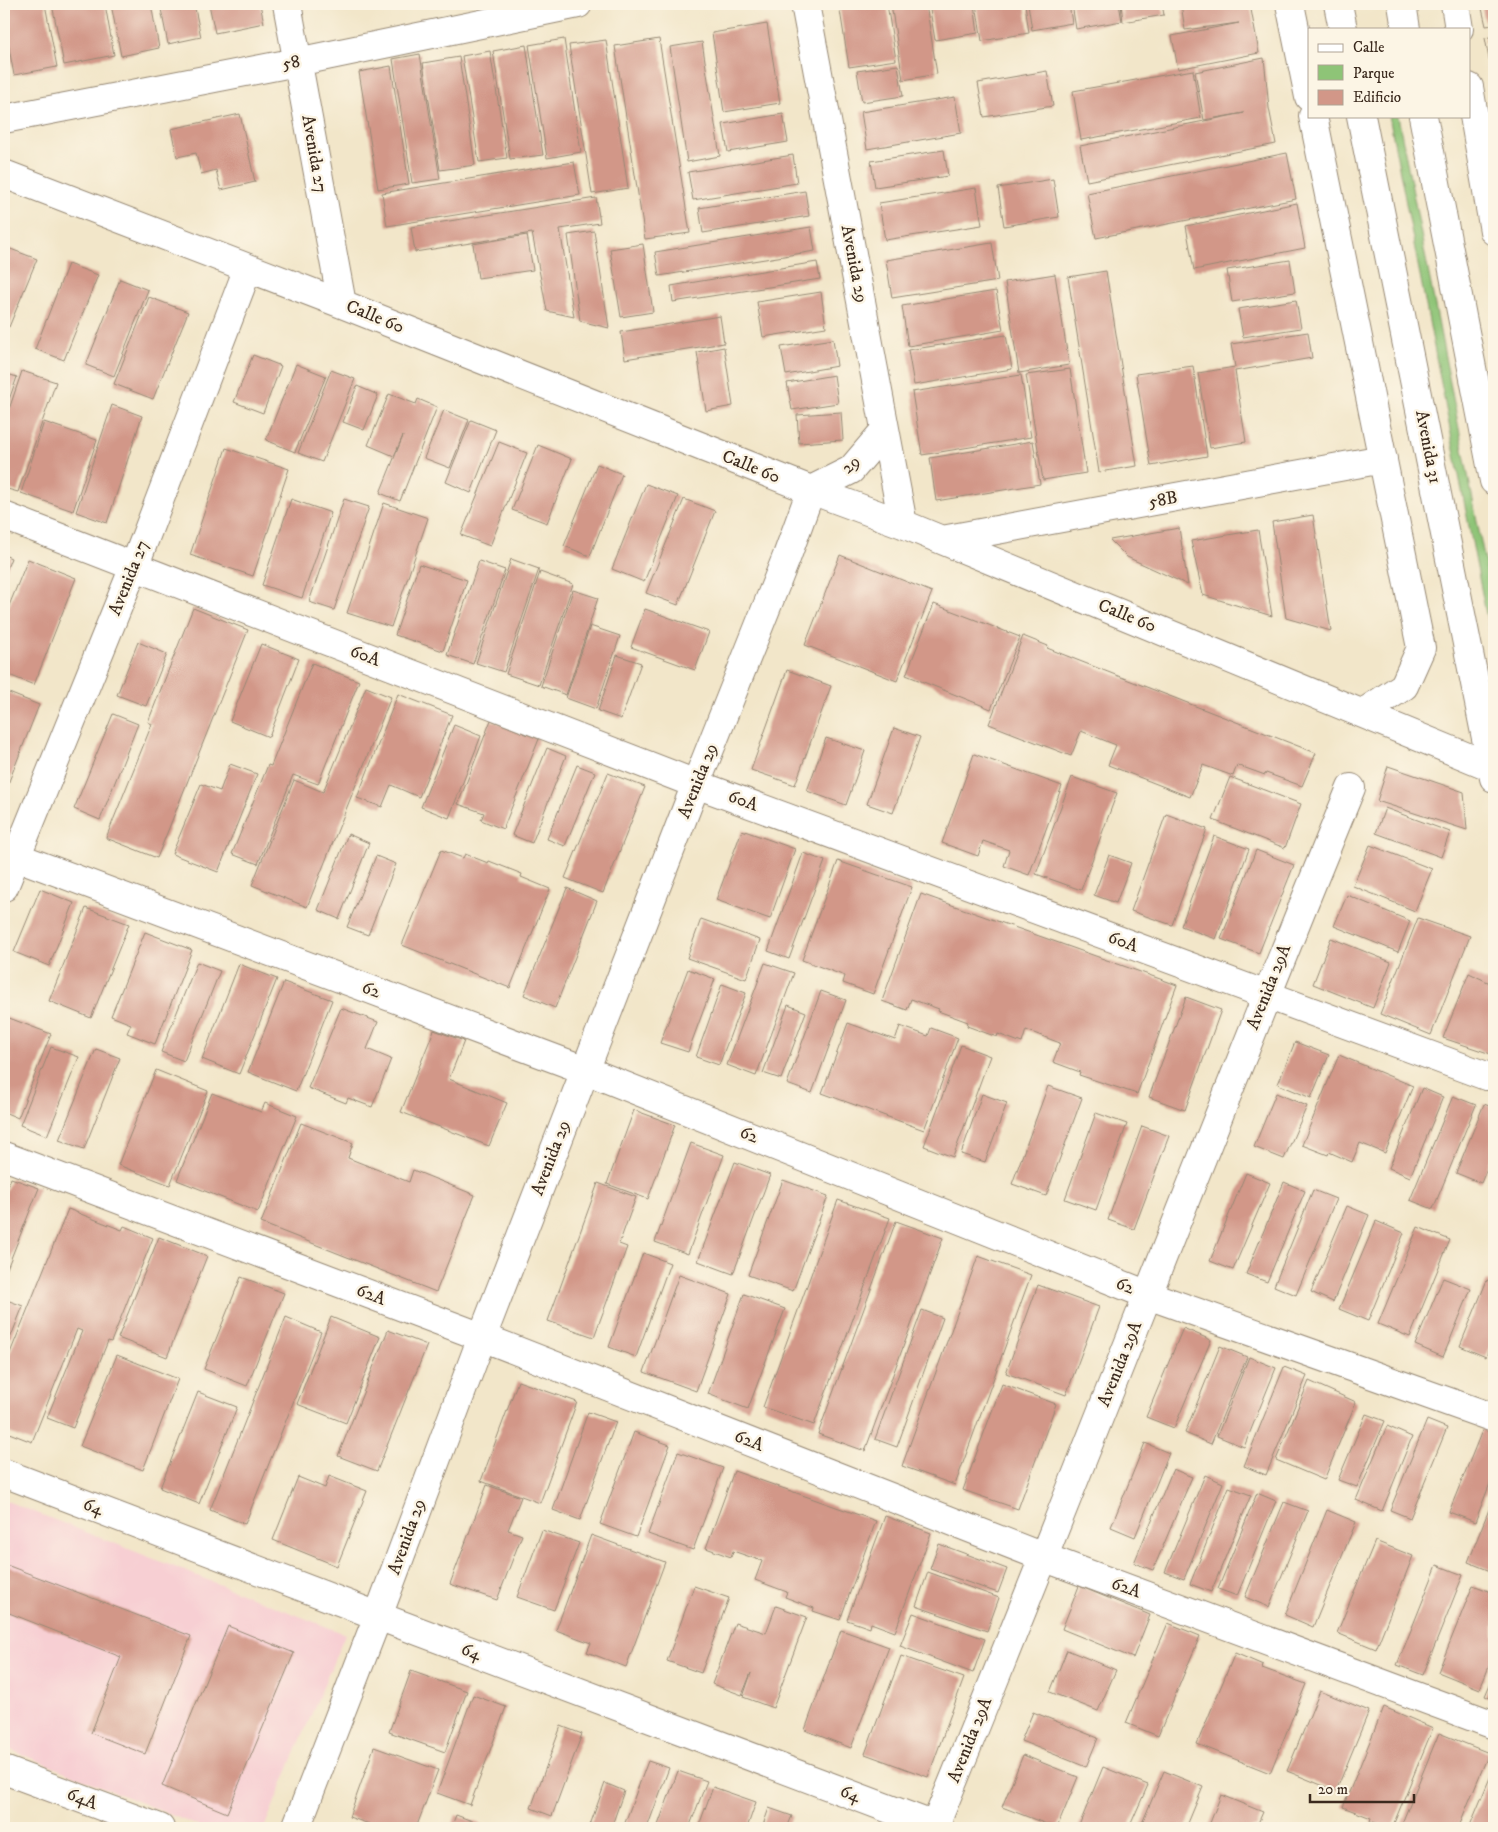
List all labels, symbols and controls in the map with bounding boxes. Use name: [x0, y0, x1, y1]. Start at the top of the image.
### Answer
legend: [1308, 28, 1470, 118]
text: Calle: [1353, 38, 1385, 57]
street label: 58: [280, 50, 302, 76]
text: Parque: [1353, 64, 1394, 83]
text: Edificio: [1353, 88, 1401, 107]
street label: Avenida 27: [296, 113, 332, 195]
street label: Avenida 29: [836, 223, 872, 305]
street label: Calle 60: [343, 295, 407, 339]
street label: Avenida 31: [1410, 408, 1446, 486]
street label: Calle 60: [719, 445, 783, 489]
street label: 29: [837, 451, 865, 479]
street label: 58B: [1147, 487, 1179, 513]
street label: Avenida 27: [104, 537, 154, 619]
street label: Calle 60: [1095, 594, 1159, 638]
street label: 60A: [347, 640, 384, 672]
street label: Avenida 29: [673, 740, 723, 822]
street label: 60A: [725, 785, 762, 817]
street label: 60A: [1105, 926, 1142, 958]
street label: Avenida 29A: [1242, 941, 1296, 1033]
street label: 62: [359, 976, 384, 1004]
street label: Avenida 29: [527, 1117, 575, 1199]
street label: 62: [736, 1121, 762, 1149]
street label: 62: [1112, 1272, 1138, 1300]
street label: 62A: [353, 1279, 389, 1311]
street label: Avenida 29A: [1093, 1318, 1147, 1410]
street label: 62A: [731, 1425, 767, 1457]
street label: 64: [80, 1493, 107, 1521]
street label: Avenida 29: [383, 1496, 431, 1578]
street label: 62A: [1108, 1573, 1144, 1604]
street label: 64: [458, 1638, 485, 1666]
street label: Avenida 29A: [943, 1694, 997, 1786]
scale bar: [1310, 1772, 1414, 1804]
street label: 64: [837, 1780, 864, 1808]
text: 20 m: [1318, 1780, 1348, 1799]
street label: 64A: [63, 1783, 101, 1815]

